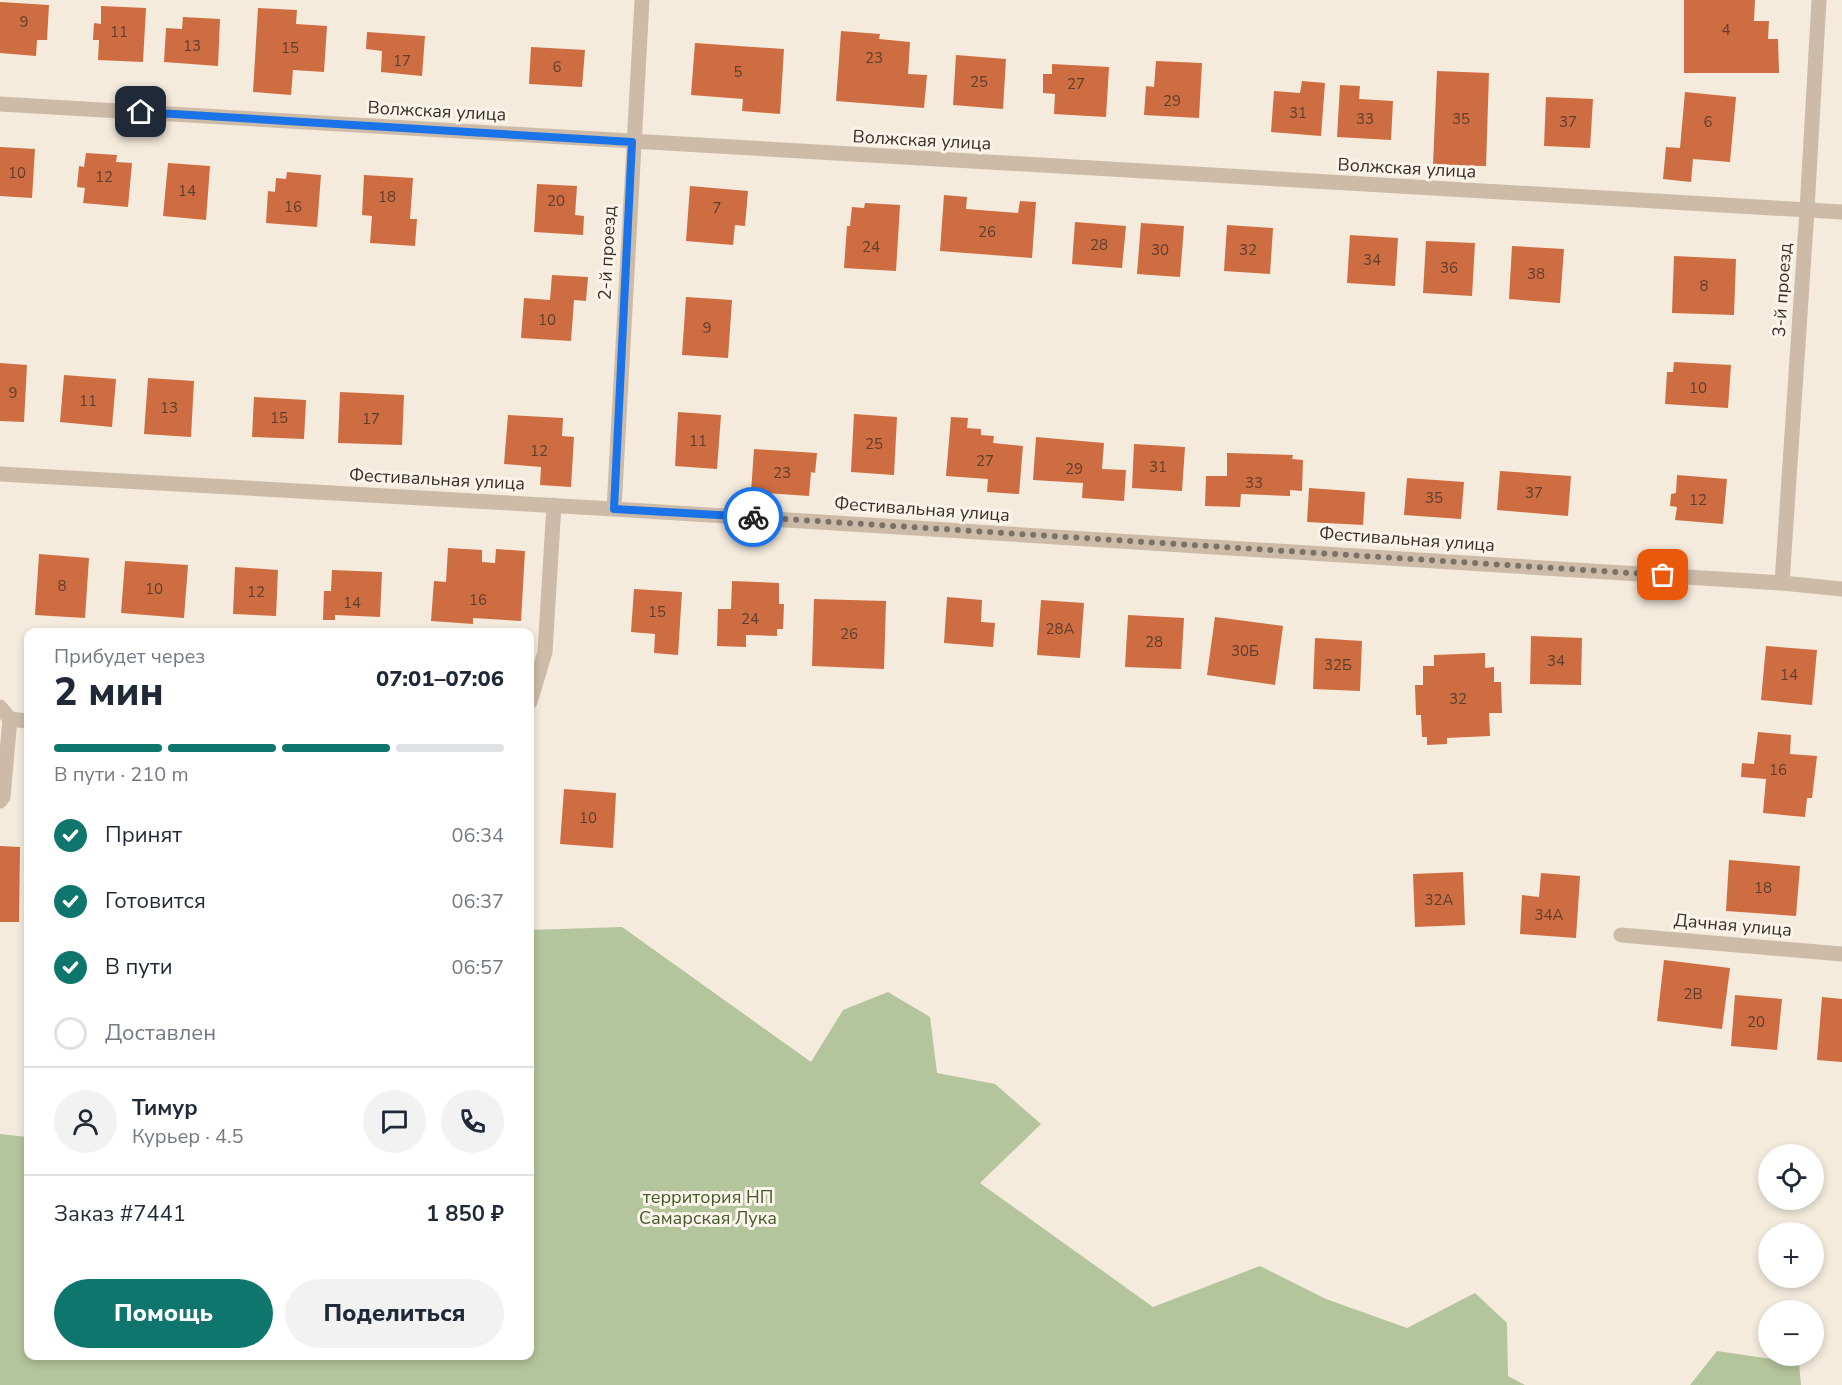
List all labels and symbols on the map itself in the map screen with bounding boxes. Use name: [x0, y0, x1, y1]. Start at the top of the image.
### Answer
house number: 9: [19, 12, 29, 32]
house number: 4: [1721, 20, 1731, 40]
house number: 11: [110, 22, 128, 42]
house number: 13: [183, 36, 201, 56]
house number: 15: [281, 38, 299, 58]
house number: 23: [865, 48, 883, 68]
house number: 17: [393, 51, 411, 71]
house number: 6: [552, 57, 562, 77]
house number: 5: [733, 62, 743, 82]
house number: 25: [970, 72, 988, 92]
house number: 27: [1067, 74, 1085, 94]
pin: [115, 86, 166, 137]
house number: 29: [1163, 91, 1181, 111]
street label: Волжская улица: [367, 95, 507, 127]
house number: 31: [1289, 103, 1307, 123]
house number: 33: [1356, 109, 1374, 129]
house number: 35: [1452, 109, 1470, 129]
house number: 37: [1559, 112, 1577, 132]
house number: 6: [1703, 112, 1713, 132]
street label: Волжская улица: [852, 124, 992, 156]
street label: Волжская улица: [1337, 152, 1477, 184]
house number: 10: [8, 163, 26, 183]
house number: 12: [95, 167, 113, 187]
house number: 14: [178, 181, 196, 201]
house number: 18: [378, 187, 396, 207]
house number: 20: [547, 191, 565, 211]
house number: 16: [284, 197, 302, 217]
house number: 7: [712, 198, 722, 218]
street label: 2-й проезд: [593, 205, 621, 301]
house number: 26: [978, 222, 996, 242]
house number: 28: [1090, 235, 1108, 255]
house number: 24: [862, 237, 880, 257]
house number: 30: [1151, 240, 1169, 260]
house number: 32: [1239, 240, 1257, 260]
street label: 3-й проезд: [1767, 242, 1797, 338]
house number: 34: [1363, 250, 1381, 270]
house number: 36: [1440, 258, 1458, 278]
house number: 38: [1527, 264, 1545, 284]
house number: 8: [1699, 276, 1709, 296]
house number: 10: [538, 310, 556, 330]
house number: 9: [702, 318, 712, 338]
house number: 10: [1689, 378, 1707, 398]
house number: 9: [8, 383, 18, 403]
house number: 11: [79, 391, 97, 411]
house number: 13: [160, 398, 178, 418]
house number: 15: [270, 408, 288, 428]
house number: 17: [362, 409, 380, 429]
house number: 11: [689, 431, 707, 451]
house number: 25: [865, 434, 883, 454]
house number: 12: [530, 441, 548, 461]
house number: 27: [976, 451, 994, 471]
house number: 31: [1149, 457, 1167, 477]
house number: 29: [1065, 459, 1083, 479]
street label: Фестивальная улица: [348, 462, 526, 496]
house number: 23: [773, 463, 791, 483]
house number: 33: [1245, 473, 1263, 493]
house number: 37: [1525, 483, 1543, 503]
courier: [723, 487, 783, 547]
house number: 35: [1425, 488, 1443, 508]
house number: 12: [1689, 490, 1707, 510]
street label: Фестивальная улица: [833, 491, 1011, 527]
street label: Фестивальная улица: [1318, 521, 1496, 557]
pin: [1637, 549, 1688, 600]
house number: 8: [57, 576, 67, 596]
house number: 10: [145, 579, 163, 599]
house number: 12: [247, 582, 265, 602]
house number: 16: [469, 590, 487, 610]
house number: 14: [343, 593, 361, 613]
house number: 15: [648, 602, 666, 622]
house number: 24: [741, 609, 759, 629]
house number: 28А: [1046, 619, 1075, 639]
house number: 26: [840, 624, 858, 644]
house number: 28: [1145, 632, 1163, 652]
house number: 30Б: [1231, 641, 1259, 661]
house number: 34: [1547, 651, 1565, 671]
house number: 32Б: [1324, 655, 1352, 675]
house number: 14: [1780, 665, 1798, 685]
house number: 32: [1449, 689, 1467, 709]
house number: 16: [1769, 760, 1787, 780]
house number: 10: [579, 808, 597, 828]
house number: 18: [1754, 878, 1772, 898]
house number: 32А: [1425, 890, 1454, 910]
house number: 34А: [1535, 905, 1564, 925]
street label: Дачная улица: [1673, 908, 1793, 942]
house number: 2В: [1683, 984, 1703, 1004]
house number: 20: [1747, 1012, 1765, 1032]
park label: территория НП Самарская Лука: [639, 1185, 777, 1230]

